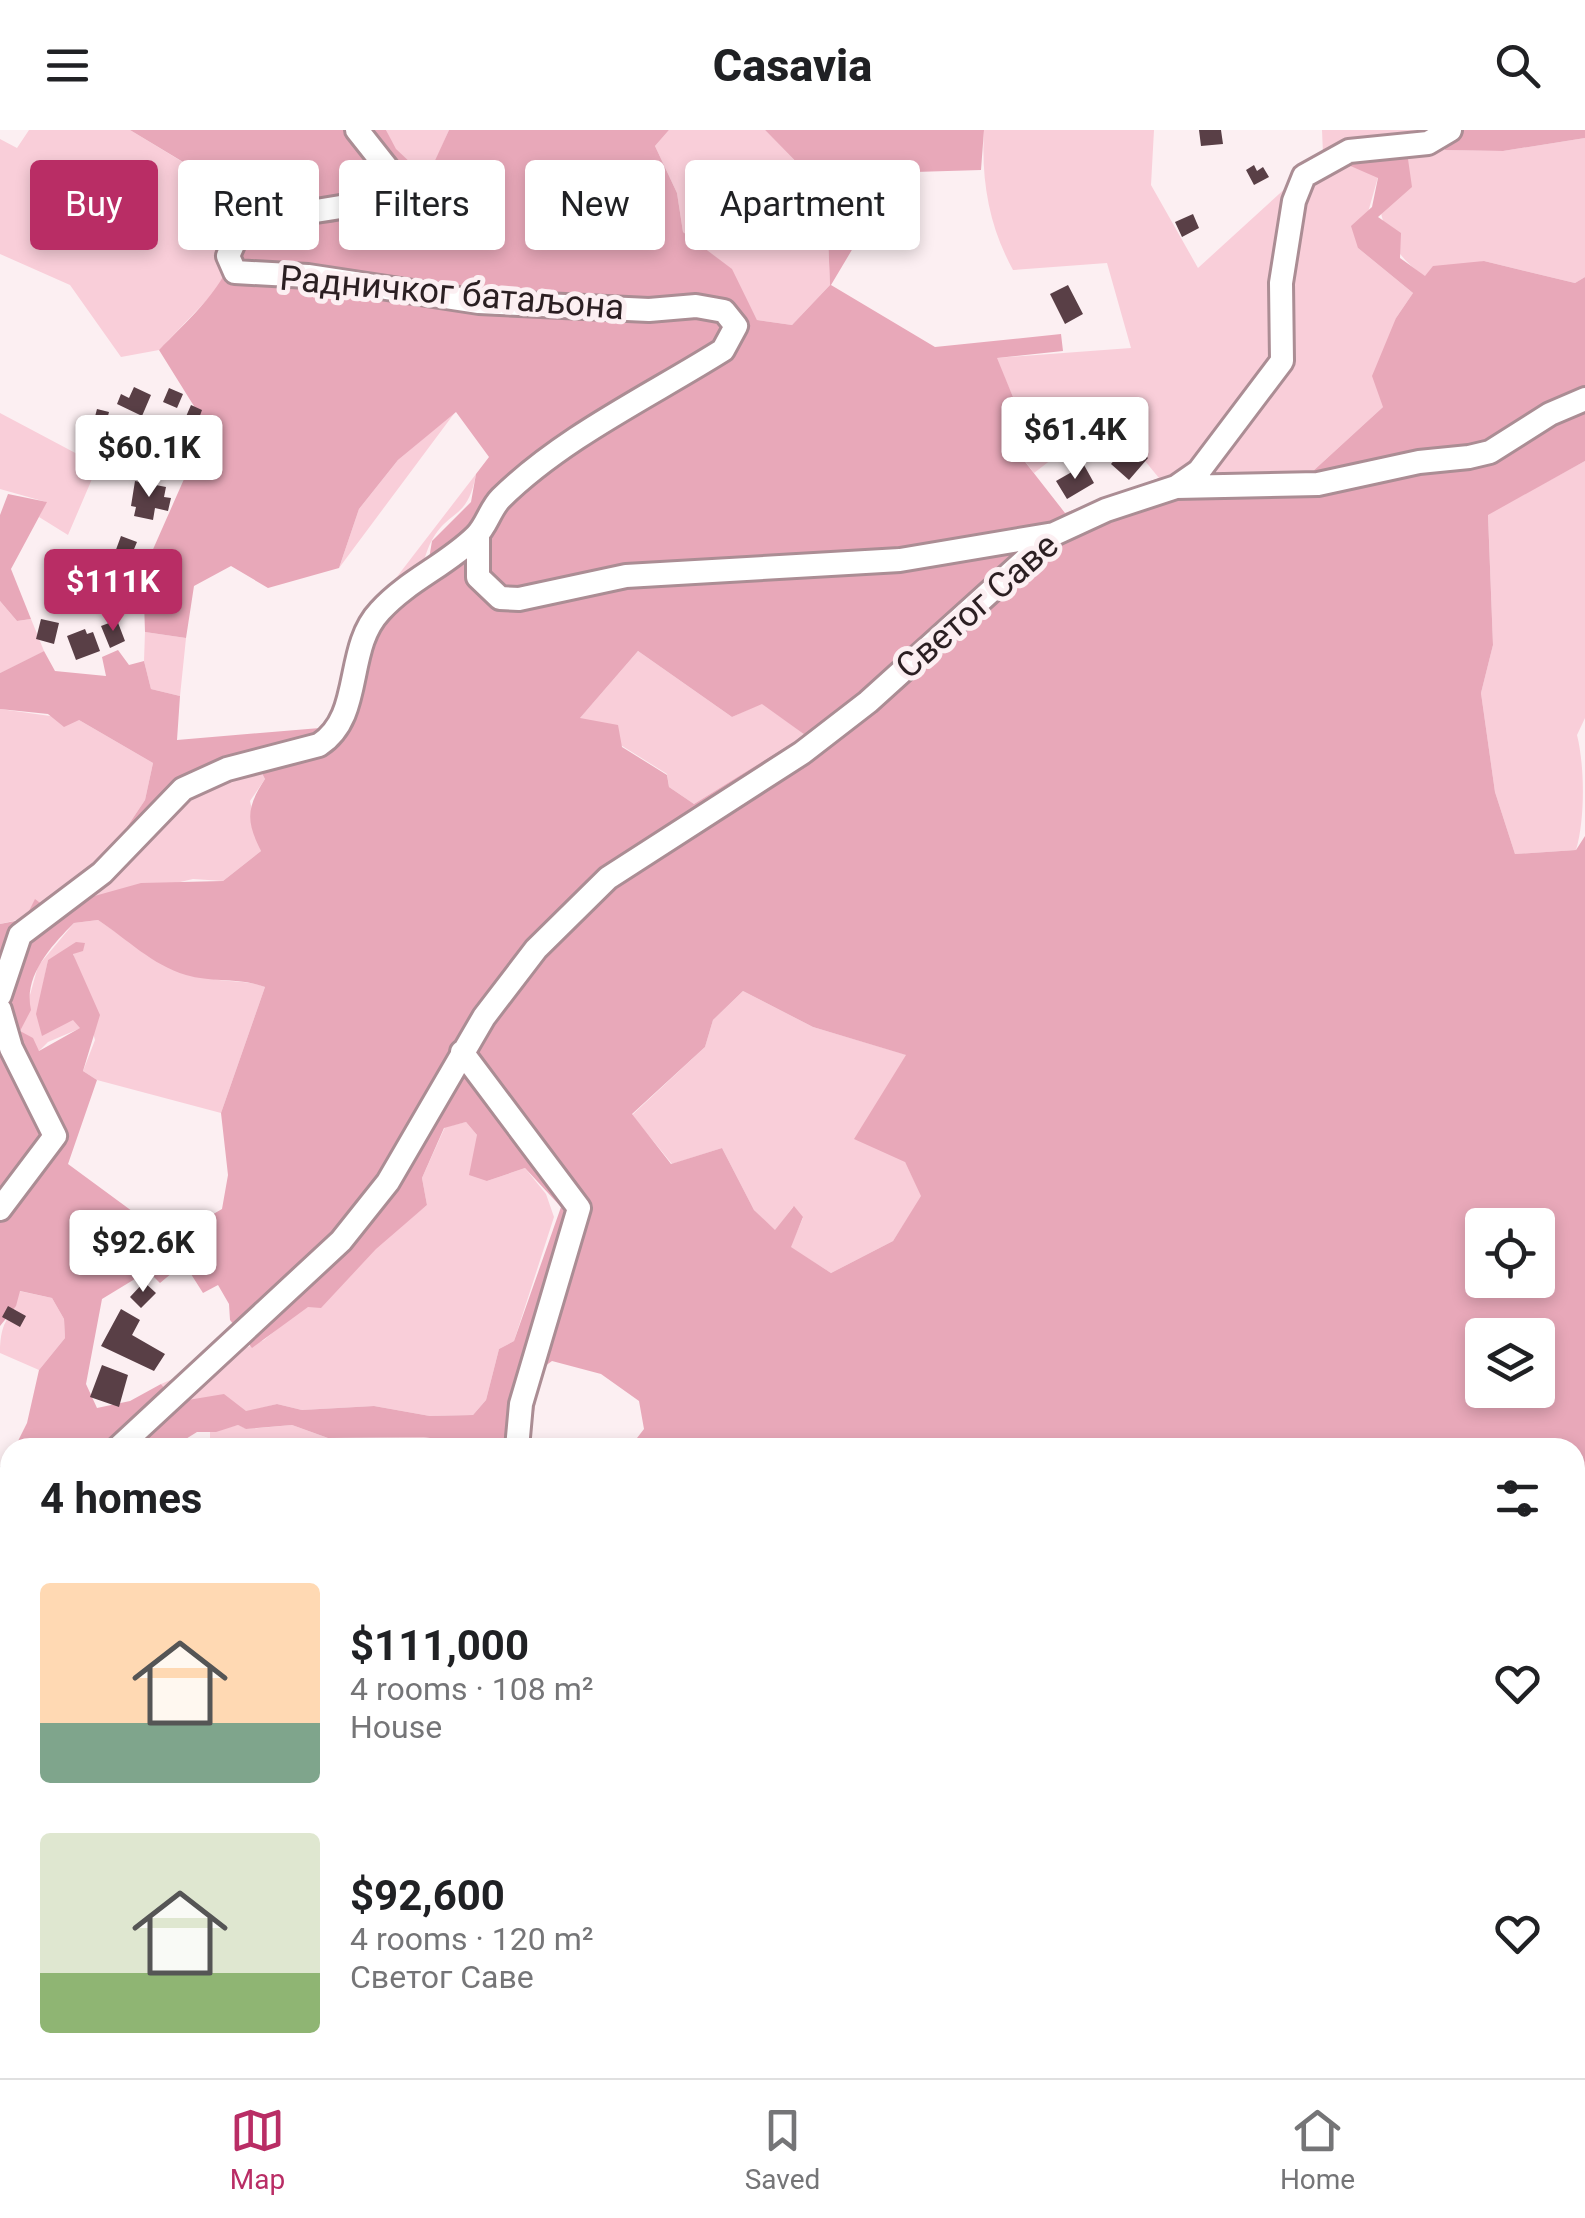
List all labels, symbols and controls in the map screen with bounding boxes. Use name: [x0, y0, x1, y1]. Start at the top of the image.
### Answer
icon: menu: [40, 38, 95, 93]
icon: search: [1490, 38, 1545, 93]
text: Casavia: [713, 39, 872, 92]
chip: Buy: [30, 160, 158, 250]
chip: Rent: [178, 160, 319, 250]
chip: Filters: [339, 160, 505, 250]
chip: New: [525, 160, 665, 250]
chip: Apartment: [685, 160, 920, 250]
street label: Радничког батаљона: [278, 258, 626, 328]
pin: $61.4K: [994, 397, 1156, 482]
text: $61.4K: [1023, 410, 1127, 448]
pin: $60.1K: [68, 415, 230, 500]
text: $60.1K: [97, 428, 201, 466]
street label: Светог Саве: [888, 525, 1066, 687]
pin: $111K: [43, 549, 183, 634]
text: $111K: [66, 562, 160, 600]
map controls: [1465, 1208, 1555, 1408]
button: locate: [1465, 1208, 1555, 1298]
pin: $92.6K: [62, 1210, 224, 1295]
text: $92.6K: [91, 1223, 195, 1261]
button: layers: [1465, 1318, 1555, 1408]
icon: filters: [1490, 1471, 1545, 1526]
text: 4 homes: [40, 1474, 202, 1523]
text: $111,000: [350, 1621, 529, 1670]
icon: home: [120, 1623, 240, 1743]
icon: heart: [1490, 1656, 1545, 1711]
text: 4 rooms · 108 m²: [350, 1670, 593, 1708]
text: House: [350, 1708, 442, 1746]
text: $92,600: [350, 1871, 505, 1920]
icon: home: [120, 1873, 240, 1993]
icon: heart: [1490, 1906, 1545, 1961]
text: 4 rooms · 120 m²: [350, 1920, 593, 1958]
text: Светог Саве: [350, 1958, 534, 1996]
tab: Map: [230, 2103, 285, 2196]
tab: Saved: [745, 2103, 820, 2196]
tab: Home: [1280, 2103, 1355, 2196]

